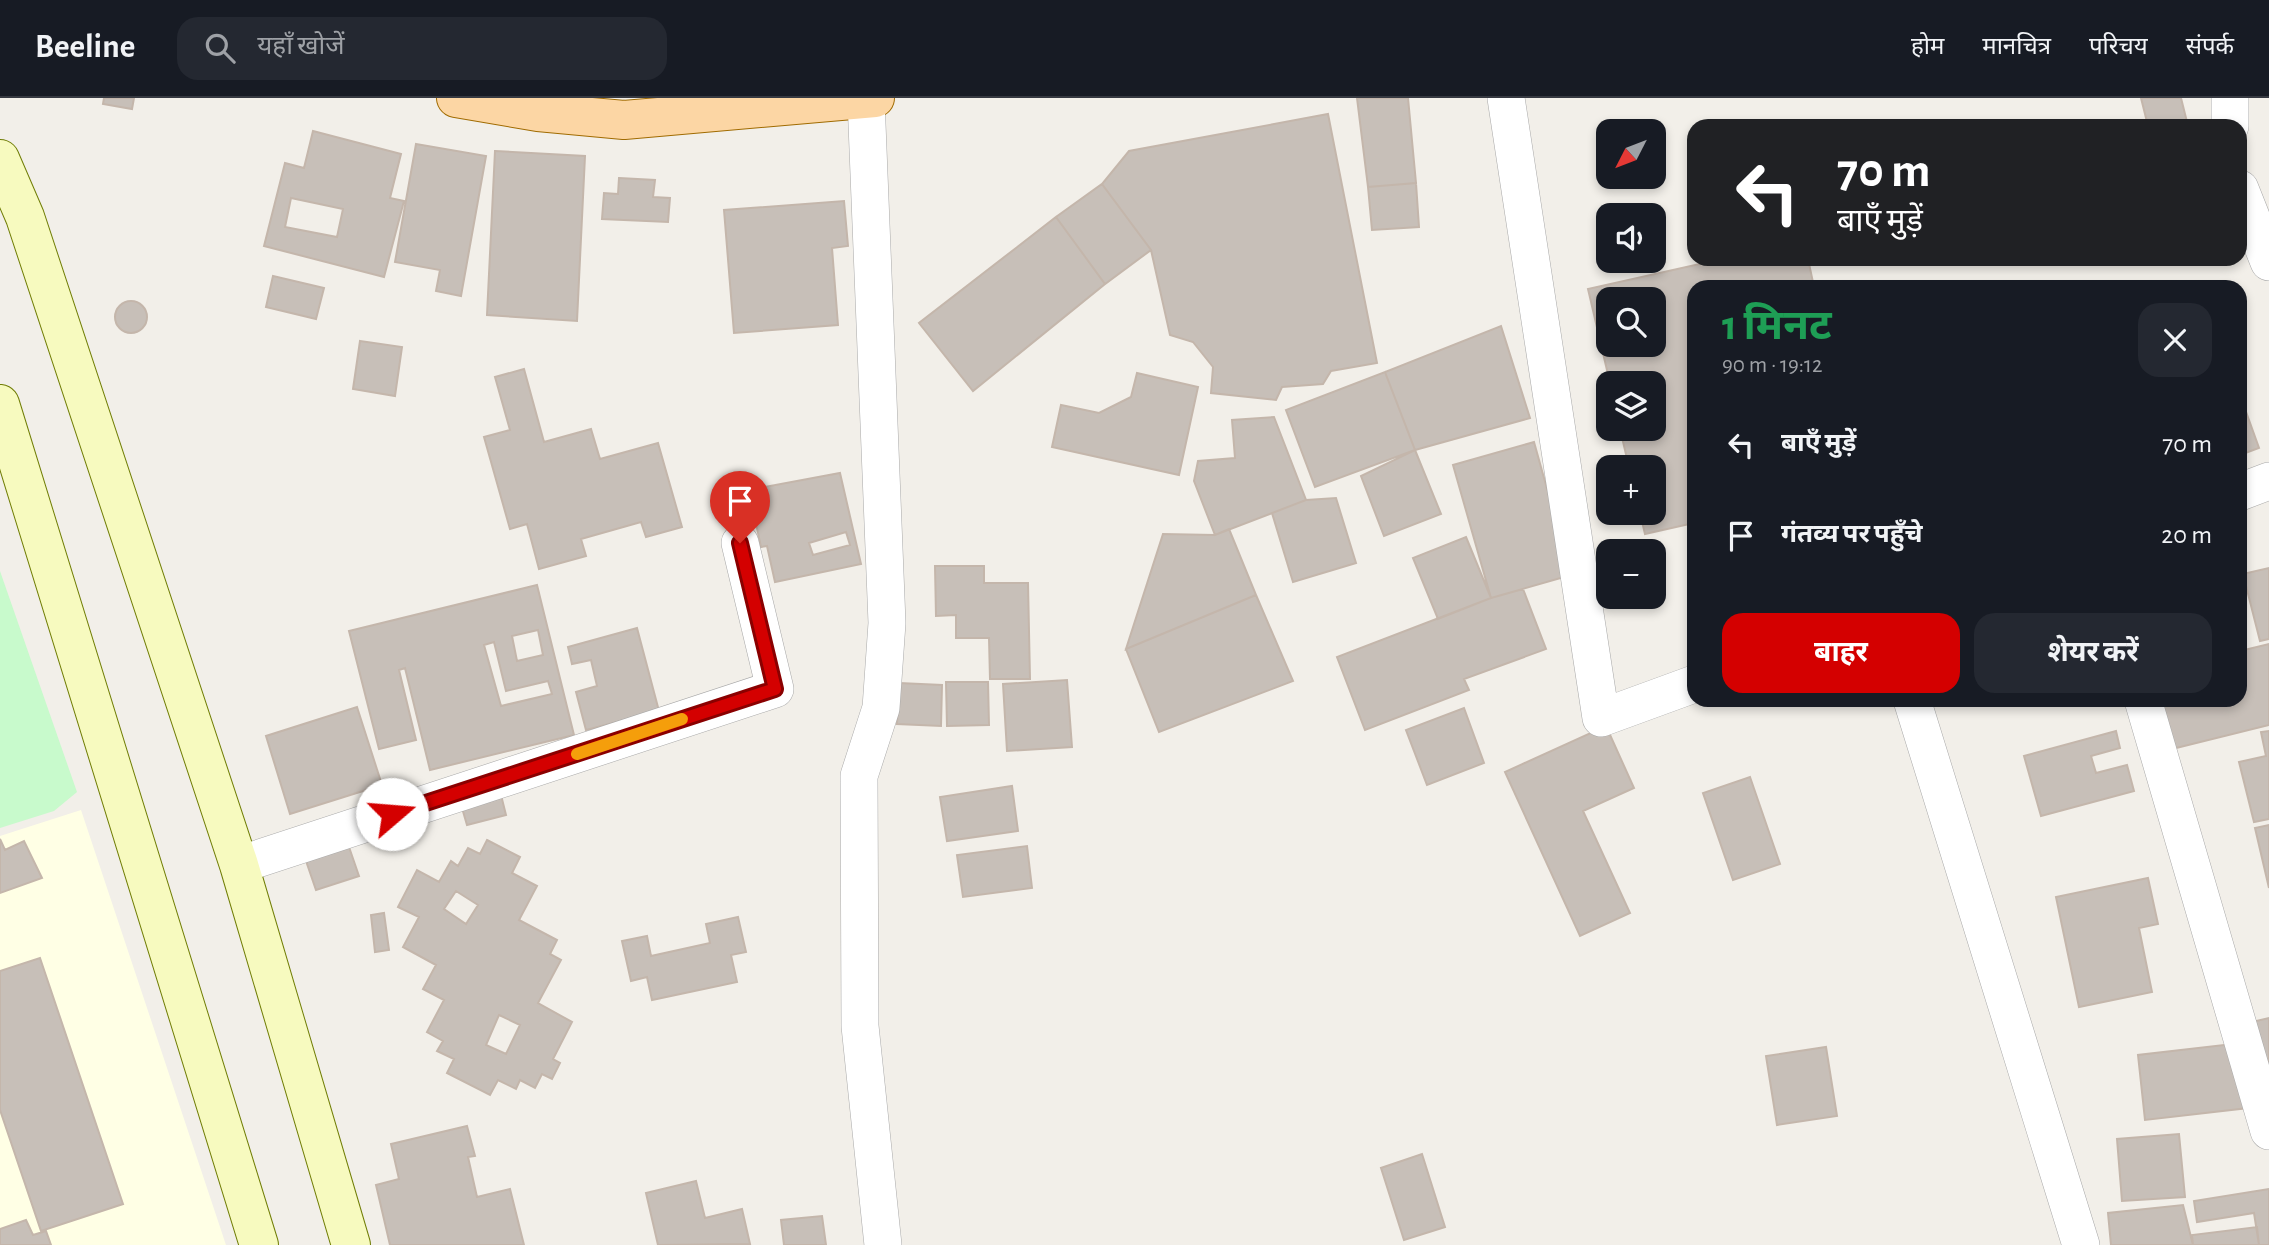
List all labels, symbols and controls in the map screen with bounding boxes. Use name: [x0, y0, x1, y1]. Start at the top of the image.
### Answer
search box: [177, 17, 667, 80]
icon: search: [201, 29, 239, 67]
text: Beeline: [35, 31, 135, 64]
text: यहाँ खोजें: [257, 33, 344, 59]
text: होम: [1911, 35, 1944, 59]
text: मानचित्र: [1982, 35, 2051, 59]
text: परिचय: [2089, 35, 2148, 59]
text: संपर्क: [2186, 35, 2234, 59]
north arrow: [1596, 119, 1666, 189]
map controls: [1596, 119, 1666, 609]
icon: left: [1722, 147, 1813, 238]
text: 70 m: [1837, 147, 1931, 196]
button: sound: [1596, 203, 1666, 273]
text: बाएँ मुड़ें: [1837, 205, 1923, 237]
button: search: [1596, 287, 1666, 357]
button: close: [2138, 303, 2212, 377]
text: 1 मिनट: [1722, 305, 1832, 347]
text: 90 m · 19:12: [1722, 354, 1822, 377]
button: layers: [1596, 371, 1666, 441]
icon: left: [1722, 426, 1760, 464]
text: बाएँ मुड़ें: [1781, 430, 1856, 456]
text: 70 m: [2162, 431, 2212, 457]
button: +: [1596, 455, 1666, 525]
pin: [710, 471, 770, 543]
icon: arrive: [721, 482, 759, 520]
icon: arrive: [1722, 517, 1760, 555]
text: गंतव्य पर पहुँचे: [1781, 521, 1923, 547]
text: 20 m: [2161, 522, 2212, 548]
button: −: [1596, 539, 1666, 609]
button: बाहर: [1722, 613, 1960, 693]
button: शेयर करें: [1974, 613, 2212, 693]
position arrow: [355, 777, 429, 851]

